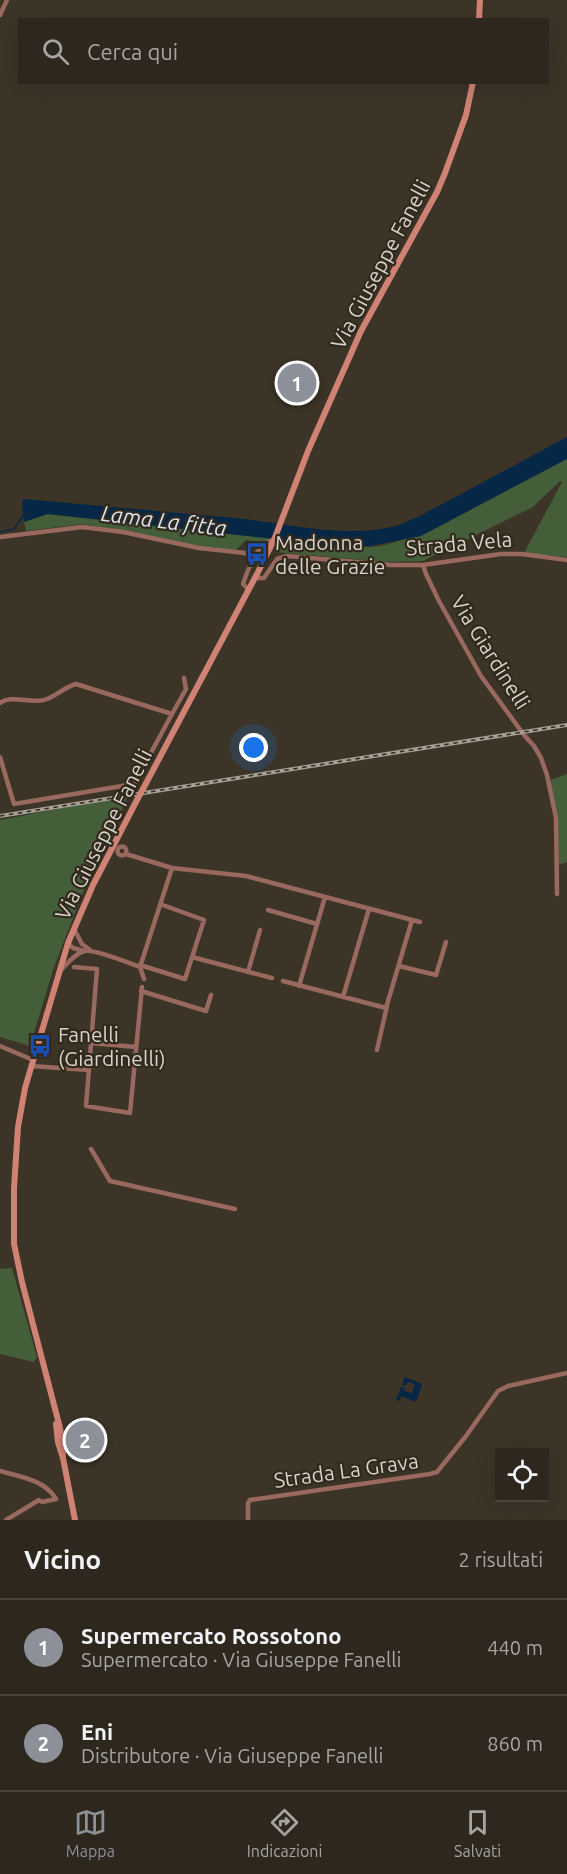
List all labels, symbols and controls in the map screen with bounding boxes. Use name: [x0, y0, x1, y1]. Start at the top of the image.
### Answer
search box: [18, 18, 549, 84]
icon: search: [39, 35, 72, 68]
text: Cerca qui: [87, 39, 178, 64]
street label: Via Giuseppe Fanelli: [325, 175, 435, 353]
pin: 1: [278, 360, 316, 406]
water label: Lama La fitta: [100, 500, 228, 541]
street label: Strada Vela: [405, 526, 513, 560]
place label: Madonna delle Grazie: [275, 530, 385, 578]
bus stop icon: Madonna delle Grazie: [244, 541, 270, 567]
street label: Via Giardinelli: [446, 591, 536, 713]
your location: [239, 733, 268, 762]
street label: Via Giuseppe Fanelli: [50, 745, 156, 923]
place label: Fanelli (Giardinelli): [58, 1022, 166, 1070]
bus stop icon: Fanelli (Giardinelli): [27, 1033, 53, 1059]
pin: 2: [66, 1418, 104, 1462]
street label: Strada La Grava: [272, 1448, 420, 1492]
map controls: [495, 1448, 549, 1502]
button: locate: [495, 1448, 549, 1502]
text: Vicino: [24, 1545, 101, 1574]
text: 2 risultati: [459, 1548, 543, 1571]
text: Supermercato Rossotono: [81, 1623, 341, 1648]
text: 1: [38, 1636, 49, 1659]
text: 440 m: [487, 1636, 543, 1659]
text: Supermercato · Via Giuseppe Fanelli: [81, 1648, 401, 1671]
text: Eni: [81, 1719, 113, 1744]
text: 2: [38, 1732, 49, 1755]
text: 860 m: [487, 1732, 543, 1755]
text: Distributore · Via Giuseppe Fanelli: [81, 1744, 383, 1767]
tab: Mappa: [66, 1806, 115, 1860]
tab: Indicazioni: [247, 1806, 322, 1860]
tab: Salvati: [454, 1806, 501, 1860]

